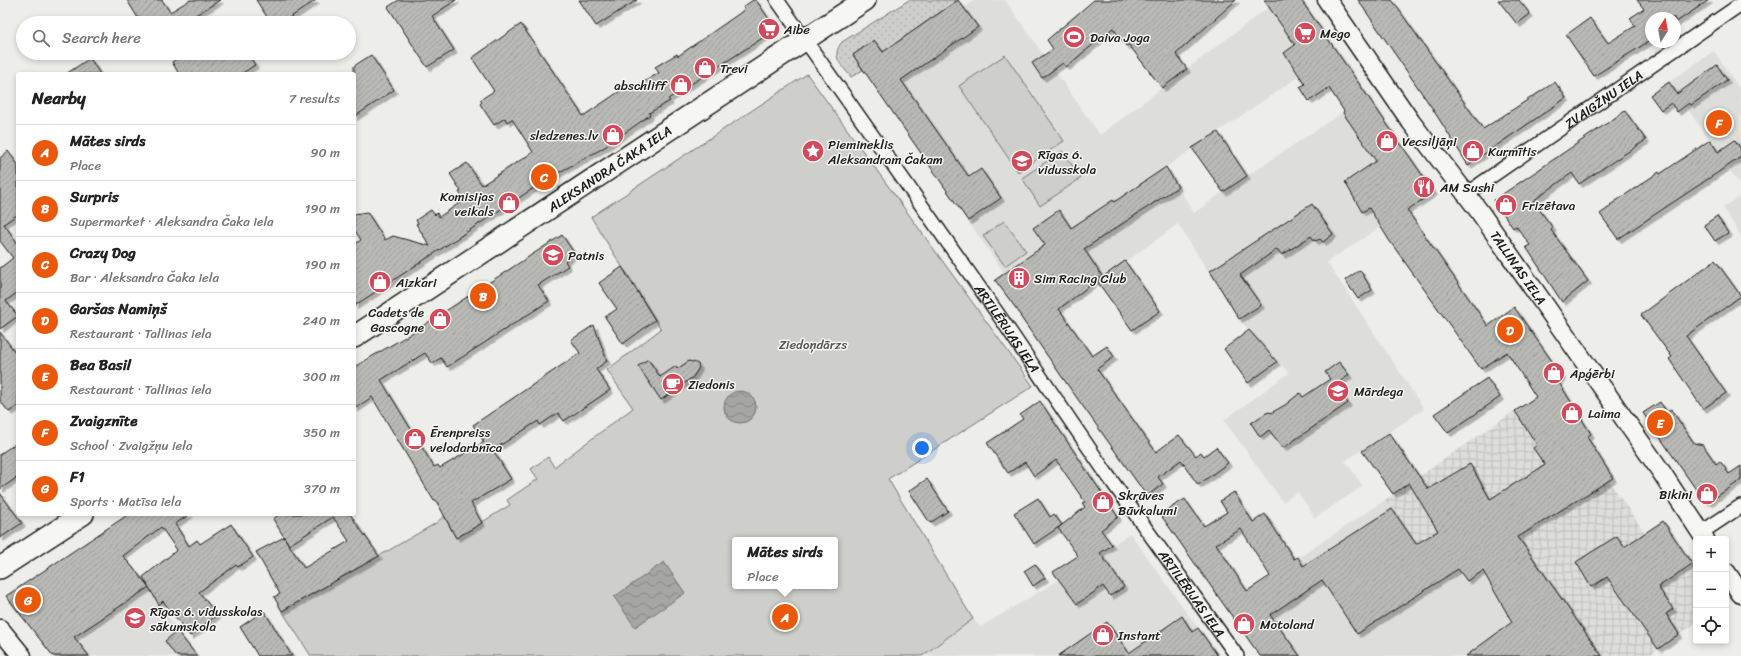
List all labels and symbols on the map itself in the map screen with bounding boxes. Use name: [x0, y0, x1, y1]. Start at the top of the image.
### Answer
north arrow: [1645, 12, 1681, 48]
supermarket icon: Aibe: [756, 16, 782, 42]
place label: Aibe: [783, 18, 810, 41]
supermarket icon: Mego: [1292, 20, 1318, 46]
place label: Mego: [1320, 22, 1351, 45]
sports icon: Daiva Joga: [1061, 24, 1087, 50]
place label: Daiva Joga: [1090, 26, 1150, 49]
shop icon: Trevi: [692, 55, 718, 81]
place label: Trevi: [720, 57, 748, 80]
street label: ZVAIGŽŅU IELA: [1560, 64, 1648, 135]
shop icon: abschliff: [668, 72, 694, 98]
place label: abschliff: [614, 74, 668, 97]
pin: F: [1706, 108, 1732, 138]
street label: ALEKSANDRA ČAKA IELA: [542, 120, 676, 219]
shop icon: sledzenes.lv: [600, 122, 626, 148]
place label: sledzenes.lv: [529, 124, 599, 147]
shop icon: Vecsiljāņi: [1374, 128, 1400, 154]
place label: Vecsiljāņi: [1402, 130, 1457, 153]
place label: Piemineklis Aleksandram Čakam: [827, 133, 943, 171]
place icon: Piemineklis Aleksandram Čakam: [800, 138, 826, 164]
shop icon: Kurmītis: [1460, 138, 1486, 164]
place label: Kurmītis: [1488, 140, 1538, 163]
place label: Rīgas 6. vidusskola: [1038, 143, 1097, 181]
school or university icon: Rīgas 6. vidusskola: [1009, 148, 1035, 174]
pin: C: [531, 162, 557, 192]
restaurant icon: AM Sushi: [1411, 174, 1437, 200]
place label: AM Sushi: [1439, 176, 1494, 199]
place label: Komisijas veikals: [440, 185, 495, 223]
shop icon: Komisijas veikals: [496, 190, 522, 216]
shop icon: Frizētava: [1493, 192, 1519, 218]
place label: Frizētava: [1522, 194, 1576, 217]
street label: TALLINAS IELA: [1484, 226, 1552, 310]
school or university icon: Patnis: [540, 242, 566, 268]
place label: Patnis: [568, 244, 605, 267]
building icon: Sim Racing Club: [1006, 265, 1032, 291]
place label: Sim Racing Club: [1034, 267, 1126, 290]
shop icon: Aizkari: [367, 269, 393, 295]
place label: Aizkari: [395, 271, 437, 294]
street label: ARTILĒRIJAS IELA: [968, 279, 1046, 378]
pin: B: [470, 281, 496, 311]
place label: Cadets de Gascogne: [368, 301, 424, 339]
shop icon: Cadets de Gascogne: [427, 306, 453, 332]
pin: D: [1497, 315, 1523, 345]
park label: Ziedoņdārzs: [779, 333, 847, 356]
shop icon: Apģērbi: [1541, 360, 1567, 386]
place label: Apģērbi: [1569, 362, 1615, 385]
cafe icon: Ziedonis: [660, 371, 686, 397]
place label: Ziedonis: [688, 373, 735, 396]
school or university icon: Mārdega: [1325, 378, 1351, 404]
place label: Mārdega: [1354, 380, 1404, 403]
shop icon: Laima: [1559, 400, 1585, 426]
place label: Laima: [1588, 402, 1621, 425]
pin: E: [1647, 408, 1673, 438]
place label: Ērenpreiss velodarbnīca: [430, 421, 503, 459]
shop icon: Ērenpreiss velodarbnīca: [402, 426, 428, 452]
your location: [912, 438, 932, 458]
shop icon: Bikini: [1694, 481, 1720, 507]
place label: Bikini: [1659, 483, 1692, 506]
place label: Skrūves Būvkalumi: [1118, 484, 1177, 522]
shop icon: Skrūves Būvkalumi: [1090, 489, 1116, 515]
street label: ARTILĒRIJAS IELA: [1152, 544, 1231, 642]
pin: G: [15, 585, 41, 615]
place label: Rīgas 6. vidusskolas sākumskola: [149, 600, 263, 638]
pin: A: [772, 602, 798, 632]
school or university icon: Rīgas 6. vidusskolas sākumskola: [122, 605, 148, 631]
shop icon: Motoland: [1231, 611, 1257, 637]
place label: Motoland: [1260, 613, 1315, 636]
shop icon: Instant: [1090, 622, 1116, 648]
place label: Instant: [1117, 624, 1161, 647]

